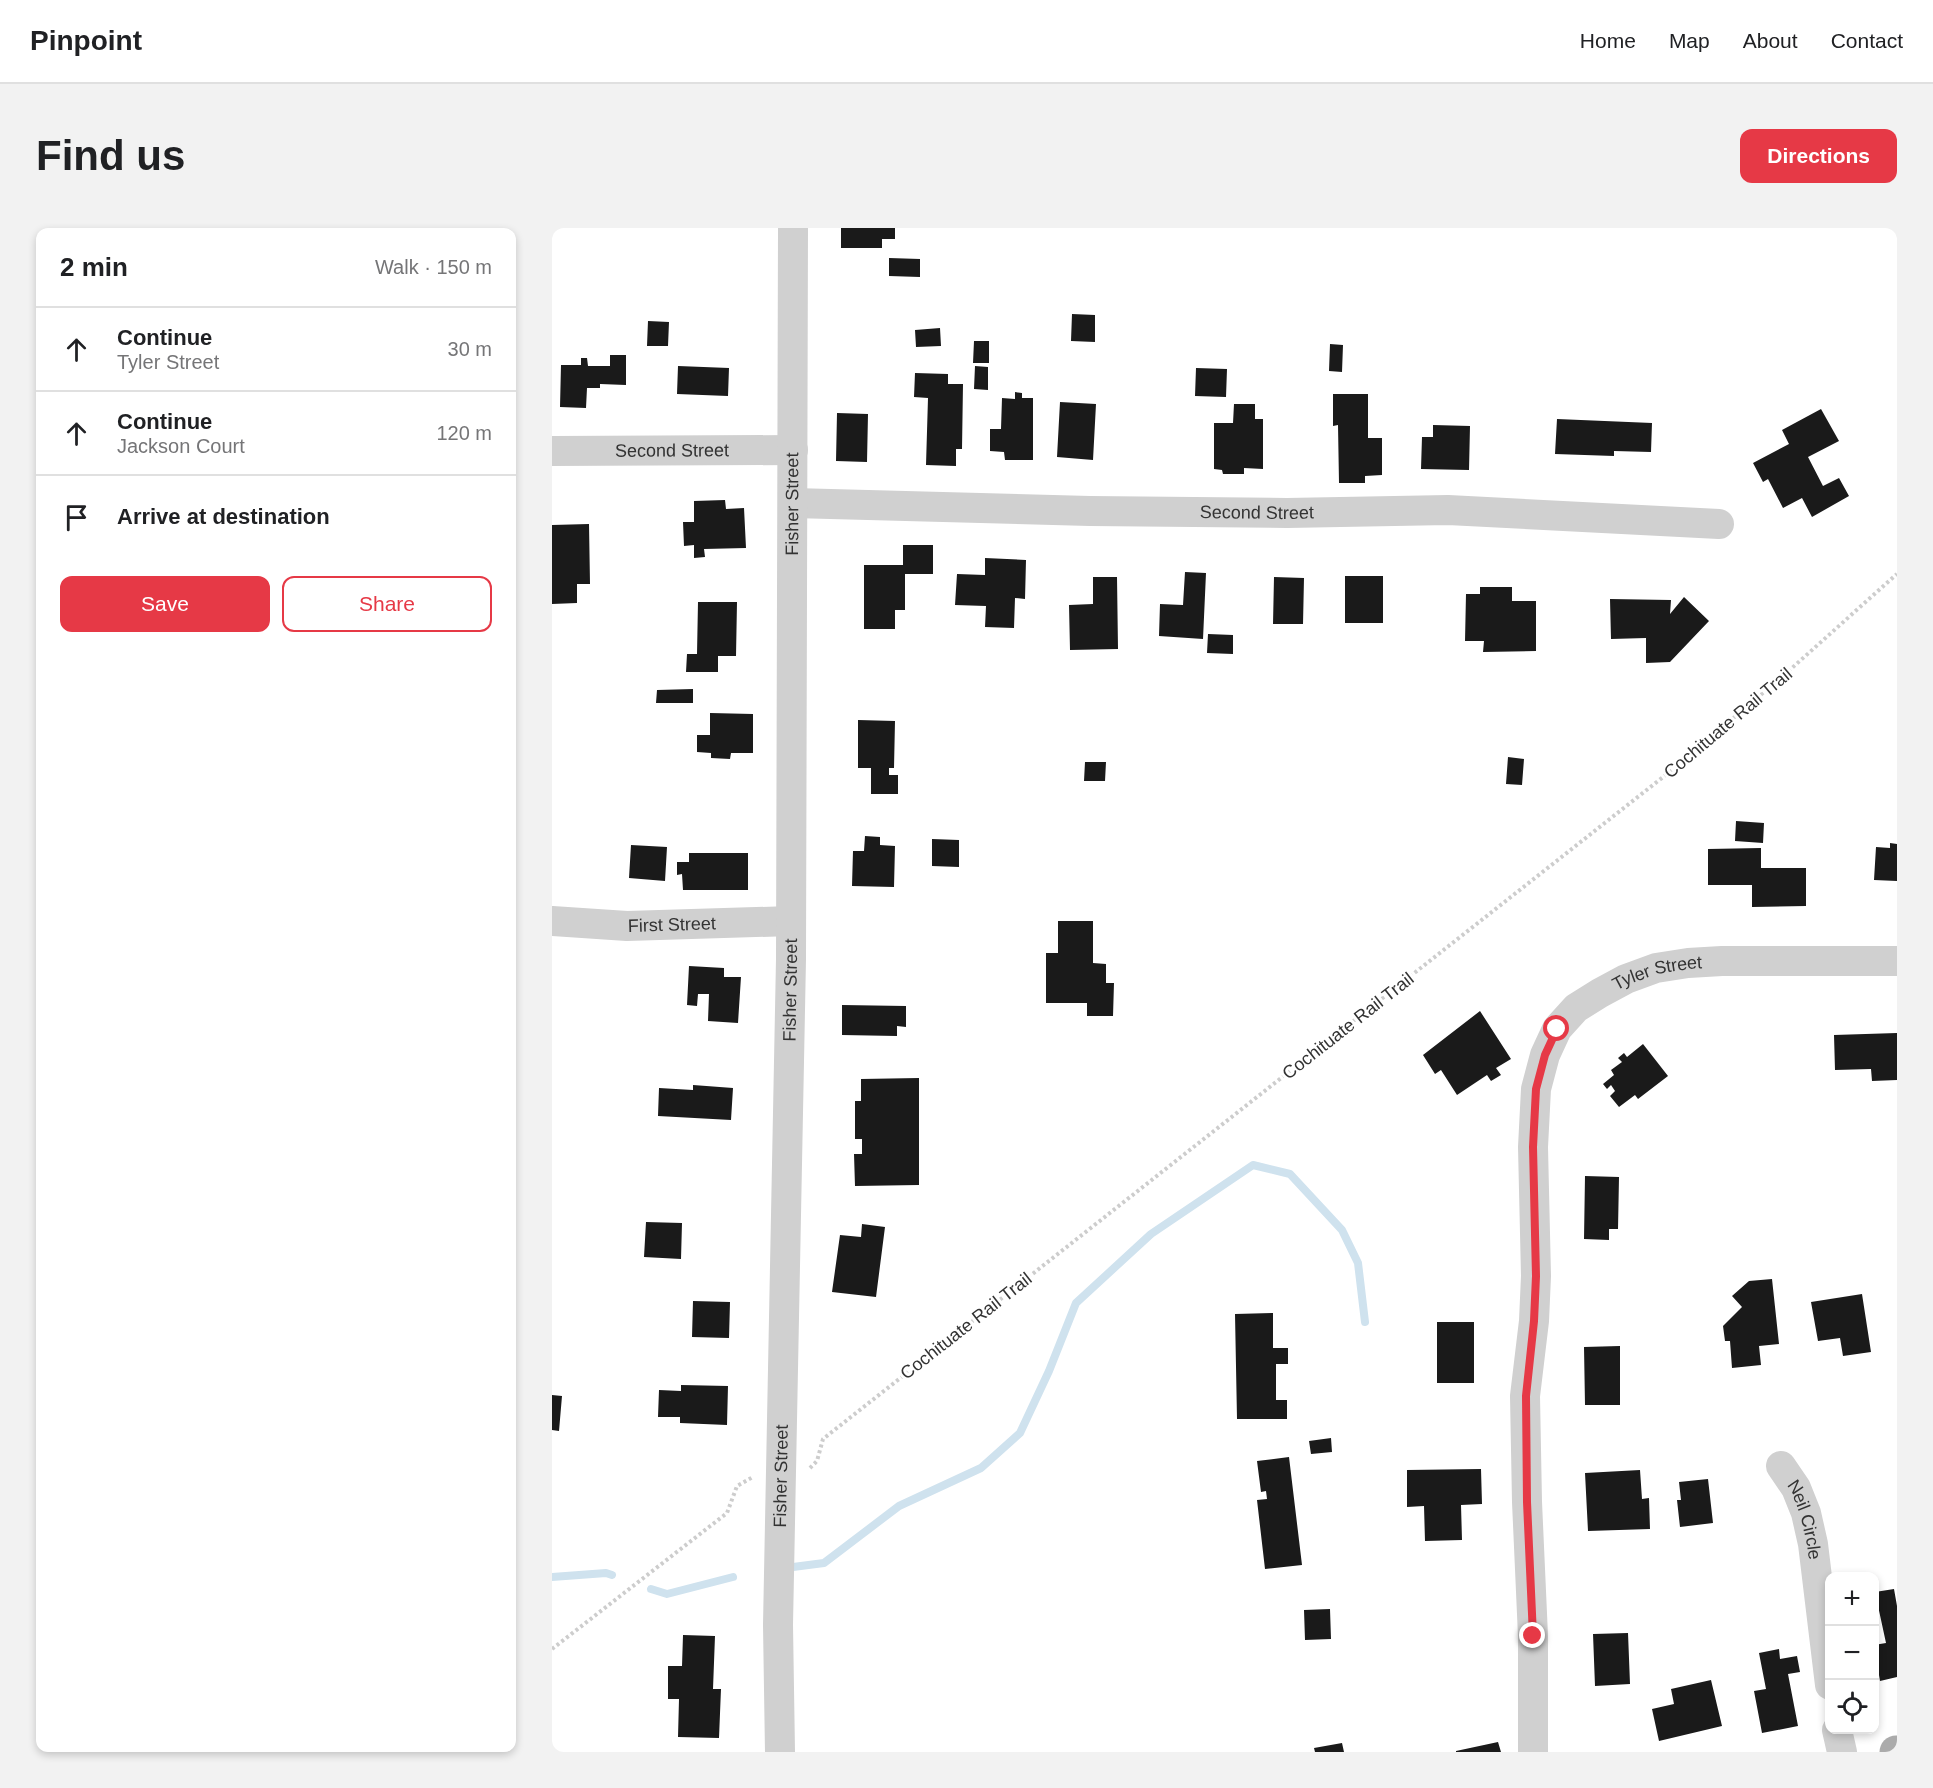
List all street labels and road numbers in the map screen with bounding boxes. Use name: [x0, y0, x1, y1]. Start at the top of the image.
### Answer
street label: Second Street: [615, 440, 729, 461]
street label: Fisher Street: [782, 453, 802, 556]
street label: Second Street: [1200, 502, 1314, 523]
street label: Cochituate Rail Trail: [1660, 664, 1796, 782]
street label: First Street: [627, 913, 716, 936]
street label: Fisher Street: [779, 939, 801, 1042]
street label: Tyler Street: [1609, 952, 1702, 994]
street label: Cochituate Rail Trail: [1278, 969, 1418, 1083]
street label: Cochituate Rail Trail: [896, 1269, 1036, 1383]
street label: Fisher Street: [770, 1424, 792, 1528]
street label: Neil Circle: [1783, 1476, 1825, 1561]

